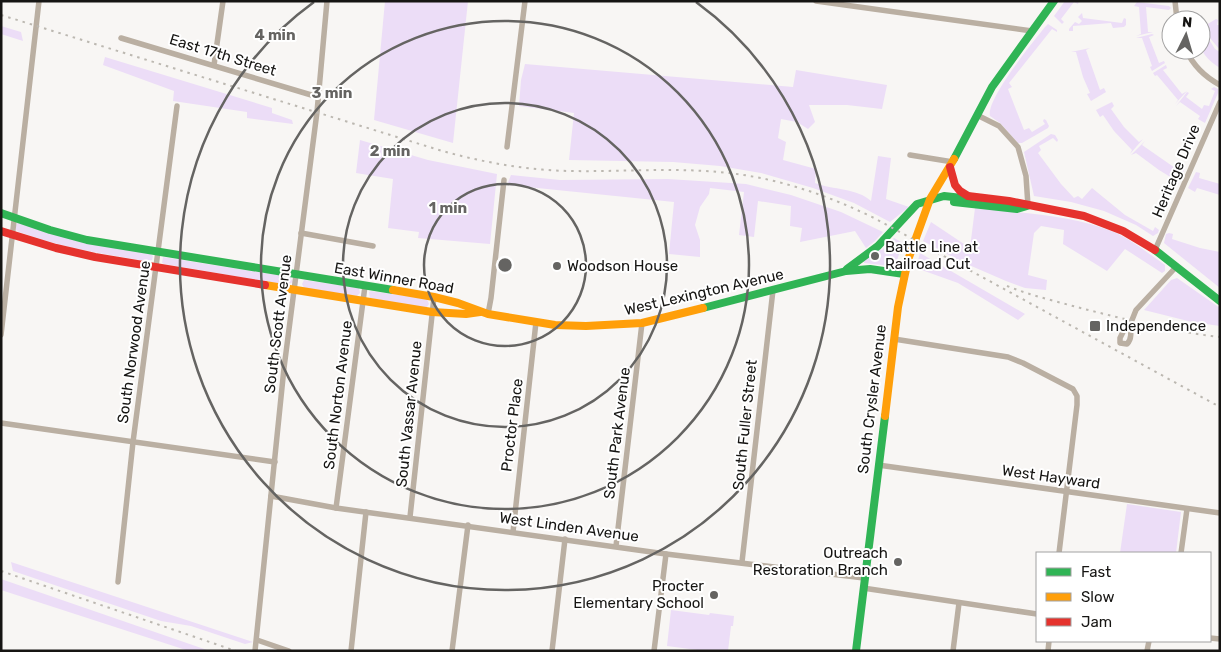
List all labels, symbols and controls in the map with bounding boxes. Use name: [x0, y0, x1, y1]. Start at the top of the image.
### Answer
north arrow: [1161, 10, 1211, 60]
text: N: [1181, 14, 1193, 31]
text: 4 min: [254, 26, 296, 44]
street label: East 17th Street: [167, 30, 279, 80]
text: 3 min: [312, 84, 352, 102]
street label: Heritage Drive: [1148, 122, 1204, 220]
text: 2 min: [370, 142, 410, 160]
text: 1 min: [429, 199, 467, 217]
place label: Battle Line at Railroad Cut: [885, 238, 978, 273]
marker: Battle Line at Railroad Cut: [869, 250, 881, 262]
street label: South Scott Avenue: [261, 254, 295, 394]
centre of rings: [496, 256, 514, 274]
place label: Woodson House: [567, 257, 678, 275]
street label: South Norwood Avenue: [114, 259, 154, 425]
street label: East Winner Road: [333, 259, 455, 297]
marker: Woodson House: [551, 260, 563, 272]
street label: West Lexington Avenue: [623, 265, 785, 319]
place label: Independence: [1106, 317, 1206, 335]
marker: Independence: [1088, 319, 1102, 333]
street label: South Norton Avenue: [320, 320, 356, 470]
street label: South Crysler Avenue: [854, 323, 890, 475]
street label: South Vassar Avenue: [392, 340, 426, 488]
street label: South Fuller Street: [729, 359, 761, 491]
street label: South Park Avenue: [600, 366, 634, 500]
street label: Proctor Place: [497, 377, 527, 473]
street label: West Hayward: [1001, 461, 1101, 493]
street label: West Linden Avenue: [498, 508, 640, 546]
place label: Outreach Restoration Branch: [753, 544, 888, 579]
legend: [1036, 552, 1211, 642]
marker: Outreach Restoration Branch: [892, 556, 904, 568]
text: Fast: [1081, 563, 1111, 581]
place label: Procter Elementary School: [573, 577, 704, 612]
text: Slow: [1081, 588, 1114, 606]
marker: Procter Elementary School: [708, 589, 720, 601]
text: Jam: [1081, 613, 1112, 631]

